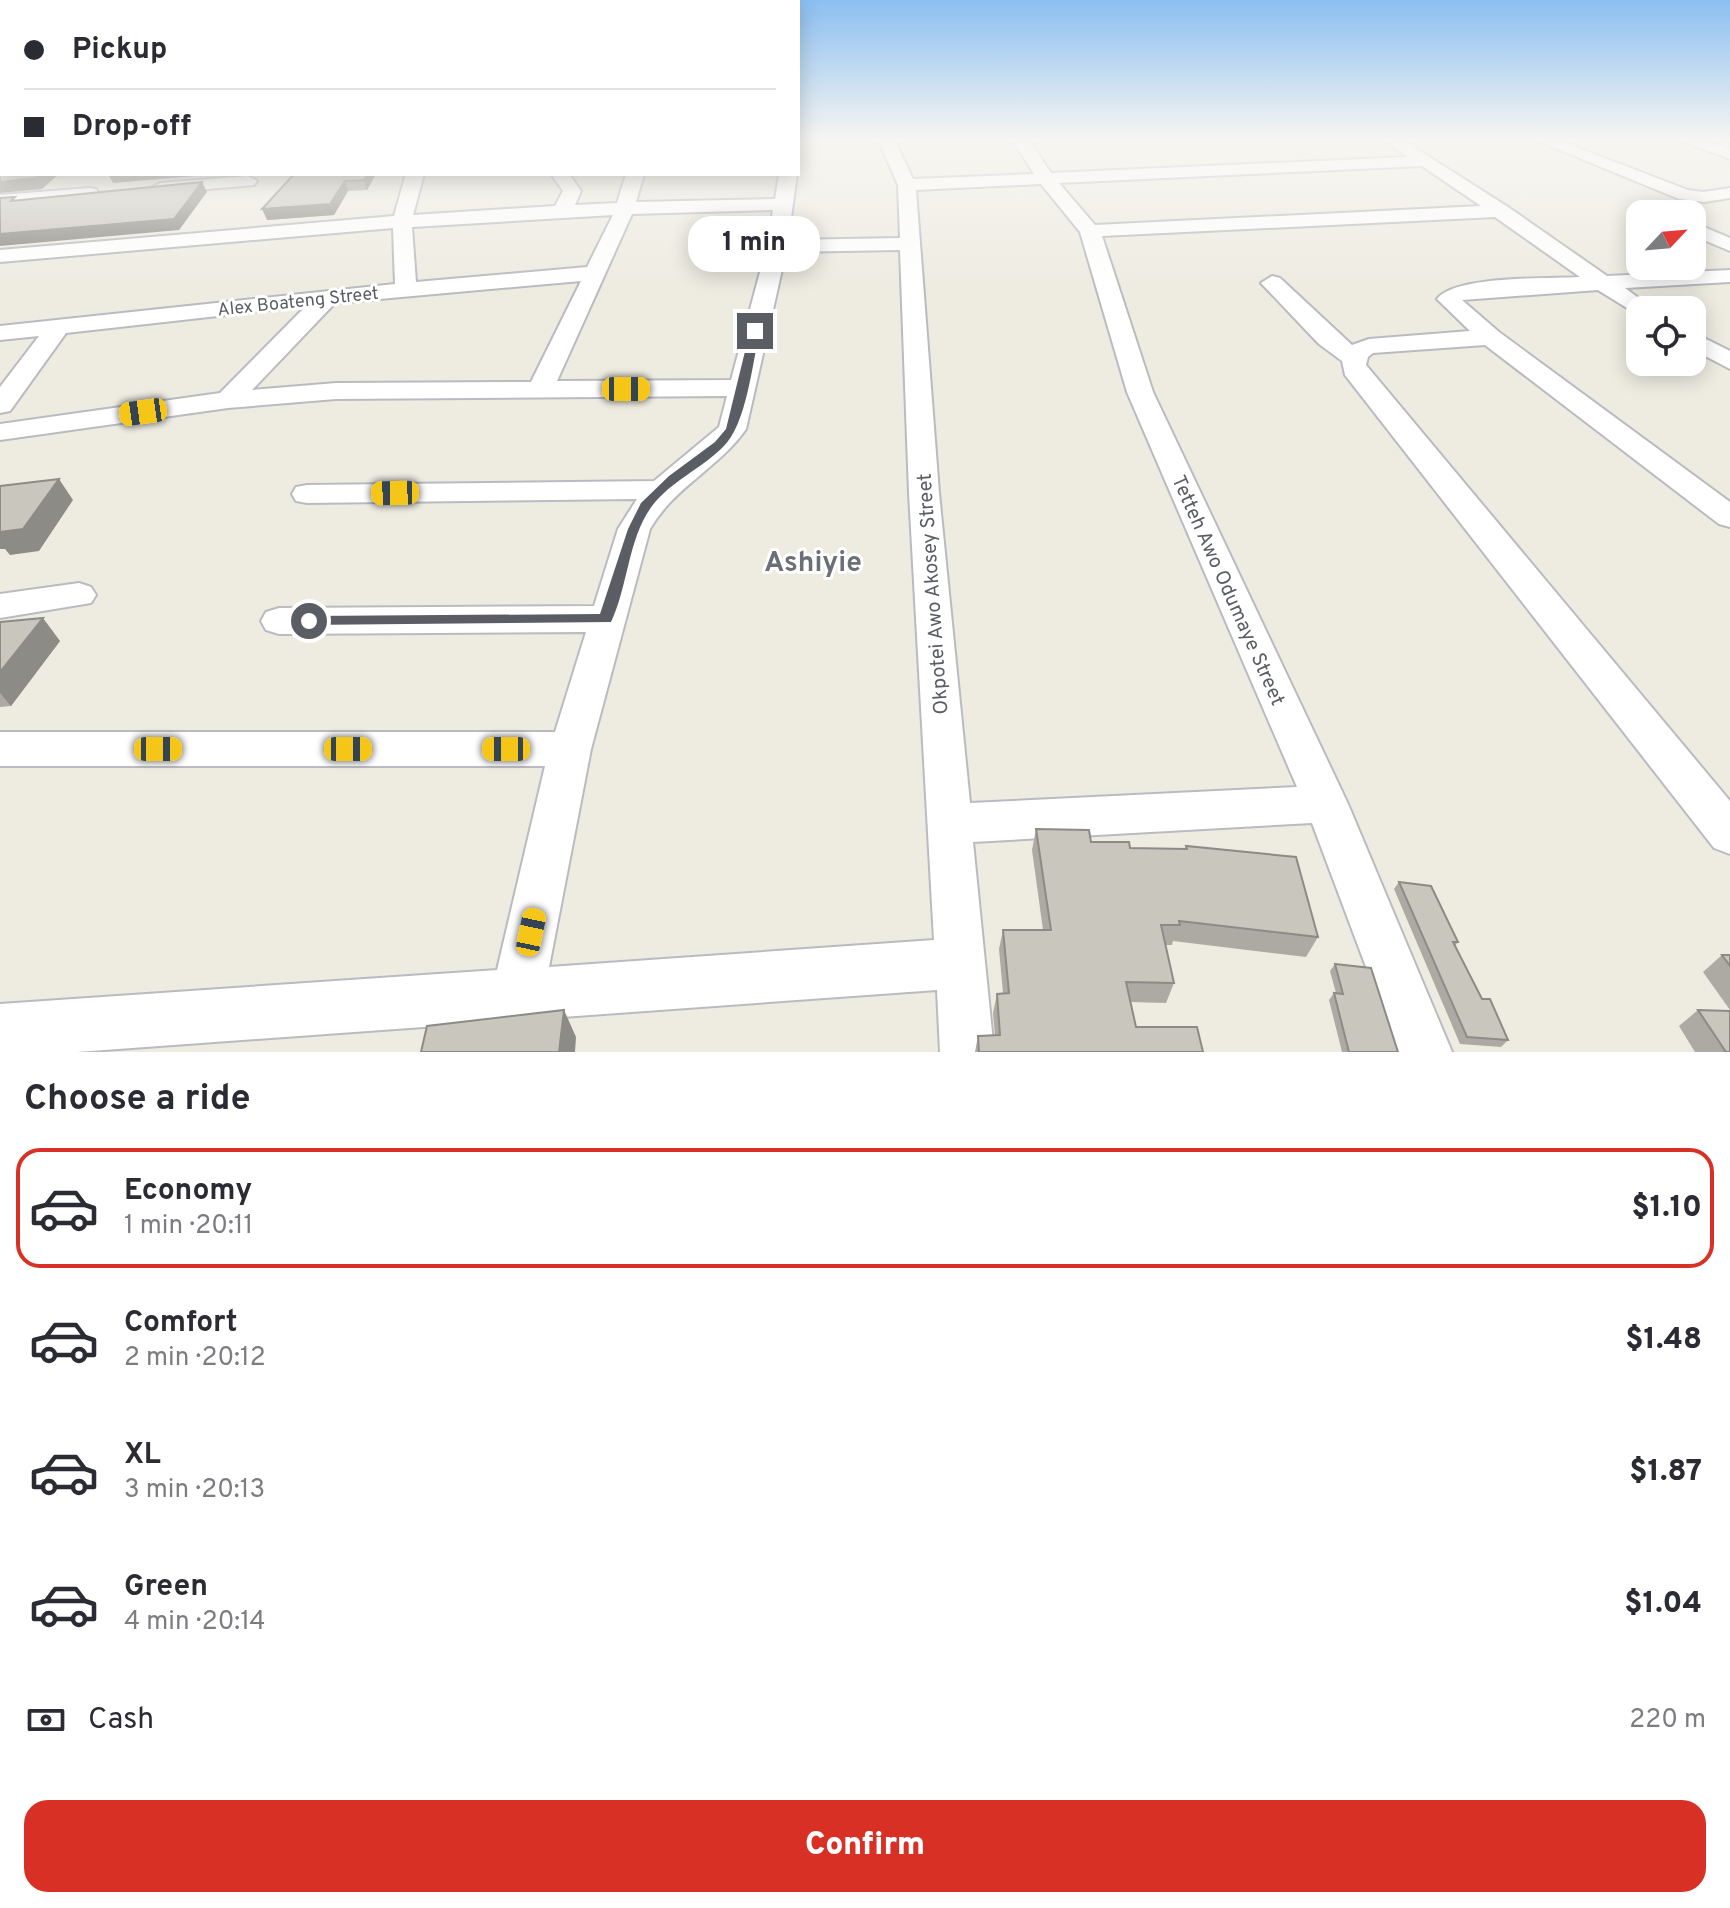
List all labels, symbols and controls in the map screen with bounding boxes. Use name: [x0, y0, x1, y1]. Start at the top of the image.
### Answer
text: Pickup: [72, 32, 167, 69]
text: Drop-off: [72, 109, 191, 146]
north arrow: [1626, 200, 1706, 280]
map controls: [1626, 200, 1706, 376]
callout: 1 min: [689, 215, 821, 271]
text: 1 min: [722, 227, 786, 260]
street label: Alex Boateng Street: [216, 283, 380, 322]
button: locate: [1626, 296, 1706, 376]
route end: [737, 313, 773, 349]
car: [602, 377, 650, 401]
car: [118, 397, 168, 427]
street label: Okpotei Awo Akosey Street: [913, 472, 955, 715]
street label: Tetteh Awo Odumaye Street: [1165, 472, 1290, 710]
car: [371, 481, 419, 505]
district label: Ashiyie: [764, 546, 862, 582]
route start: [291, 603, 327, 639]
car: [134, 737, 182, 761]
car: [324, 737, 372, 761]
car: [482, 737, 530, 761]
car: [514, 906, 548, 958]
text: Choose a ride: [24, 1077, 250, 1123]
icon: car: [28, 1172, 100, 1244]
text: Economy: [124, 1173, 252, 1210]
text: $1.10: [1632, 1190, 1702, 1227]
text: 1 min · 20:11: [124, 1210, 253, 1243]
icon: car: [28, 1304, 100, 1376]
text: Comfort: [124, 1305, 237, 1342]
text: $1.48: [1625, 1322, 1702, 1359]
text: 2 min · 20:12: [124, 1342, 266, 1375]
icon: car: [28, 1436, 100, 1508]
text: XL: [124, 1437, 161, 1474]
text: $1.87: [1629, 1454, 1702, 1491]
text: 3 min · 20:13: [124, 1474, 265, 1507]
icon: car: [28, 1568, 100, 1640]
text: Green: [124, 1569, 208, 1606]
text: $1.04: [1624, 1586, 1702, 1623]
text: 4 min · 20:14: [124, 1606, 266, 1639]
icon: cash: [24, 1698, 68, 1742]
text: Cash: [88, 1702, 154, 1739]
text: 220 m: [1629, 1704, 1706, 1737]
button: Confirm: [24, 1800, 1706, 1892]

